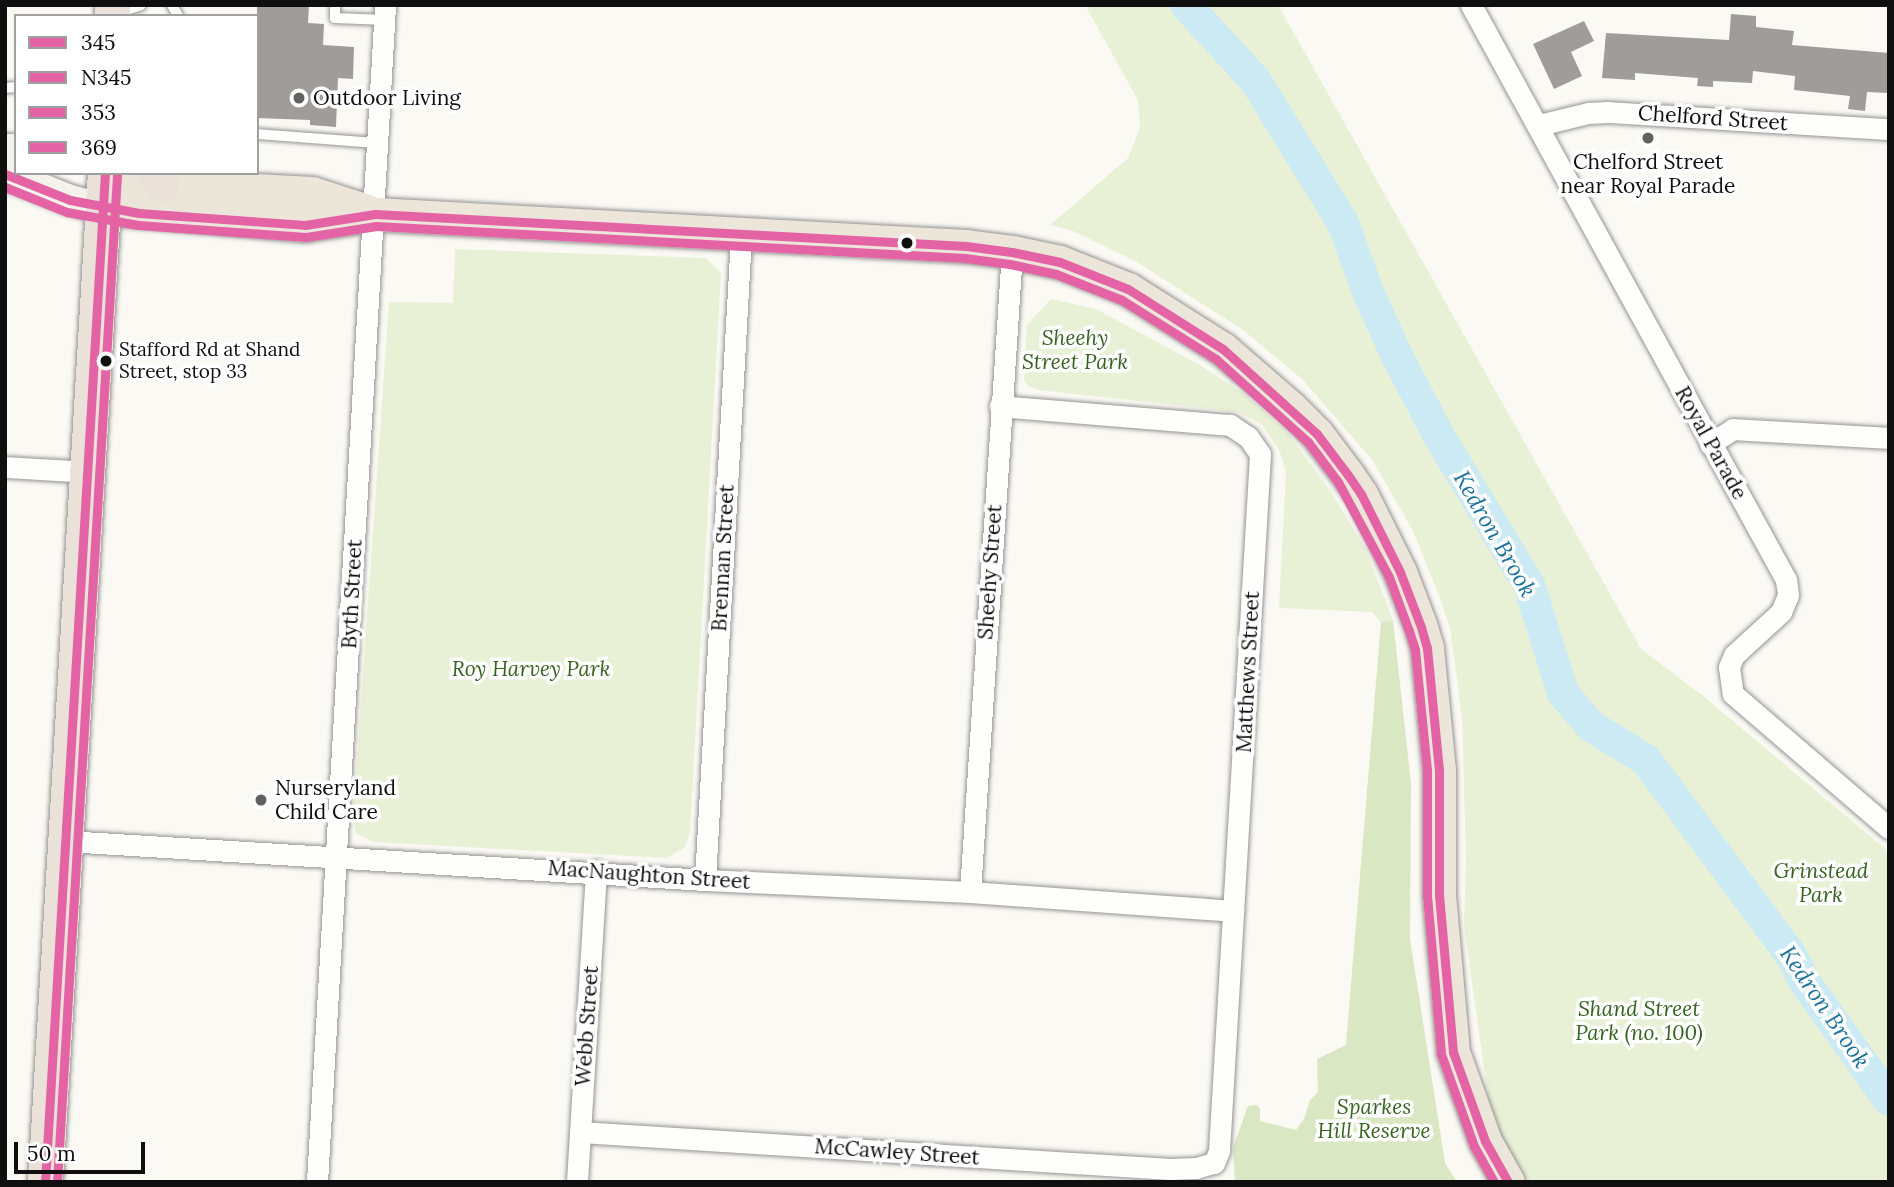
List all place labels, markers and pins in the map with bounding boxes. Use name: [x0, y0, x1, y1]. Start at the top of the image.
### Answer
place label: Outdoor Living: [313, 85, 461, 111]
marker: Outdoor Living: [291, 90, 307, 106]
marker: Chelford Street near Royal Parade: [1640, 130, 1656, 146]
place label: Chelford Street near Royal Parade: [1561, 149, 1735, 199]
unlabelled marker: [900, 236, 914, 250]
place label: Stafford Rd at Shand Street, stop 33: [119, 339, 300, 383]
marker: Stafford Rd at Shand Street, stop 33: [99, 354, 113, 368]
place label: Nurseryland Child Care: [275, 775, 396, 825]
marker: Nurseryland Child Care: [253, 792, 269, 808]

